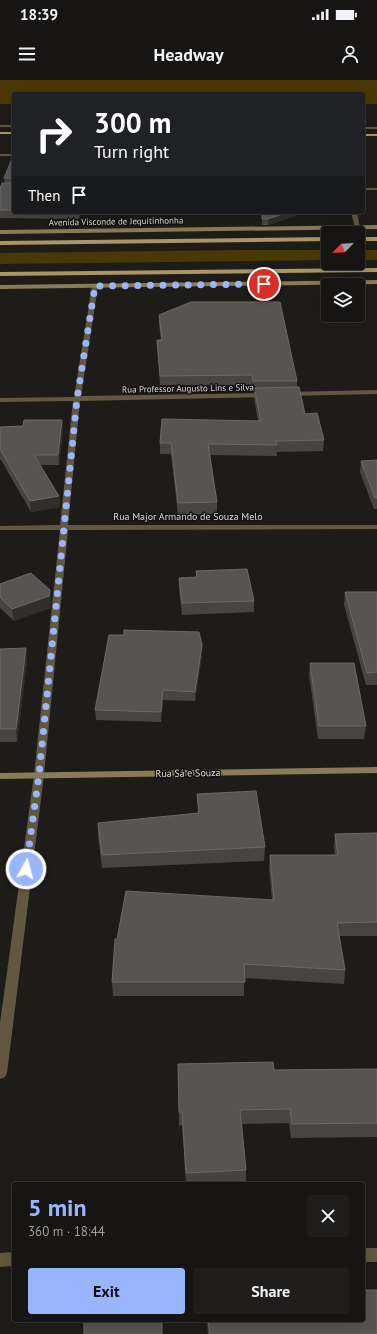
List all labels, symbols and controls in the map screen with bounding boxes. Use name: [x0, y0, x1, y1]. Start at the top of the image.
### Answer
text: 18:39: [20, 5, 58, 24]
icon: menu: [16, 43, 38, 65]
text: Headway: [153, 43, 224, 66]
icon: person: [339, 43, 361, 65]
text: 300 m: [94, 104, 171, 141]
icon: right: [28, 108, 80, 160]
text: Turn right: [94, 140, 169, 163]
icon: arrive: [68, 184, 90, 206]
text: Then: [28, 186, 60, 205]
street label: Avenida Visconde de Jequitinhonha: [49, 214, 183, 228]
north arrow: [321, 226, 365, 270]
map controls: [321, 226, 365, 322]
pin: [247, 267, 281, 301]
icon: arrive: [253, 273, 275, 295]
button: layers: [321, 278, 365, 322]
street label: Rua Professor Augusto Lins e Silva: [122, 381, 254, 395]
street label: Rua Major Armando de Souza Melo: [113, 510, 263, 523]
street label: Rua Sá e Souza: [155, 766, 221, 780]
position arrow: [5, 848, 47, 890]
text: 5 min: [28, 1192, 87, 1223]
button: close: [307, 1195, 349, 1237]
text: 360 m · 18:44: [28, 1223, 105, 1240]
button: Exit: [28, 1268, 185, 1314]
button: Share: [193, 1268, 349, 1314]

